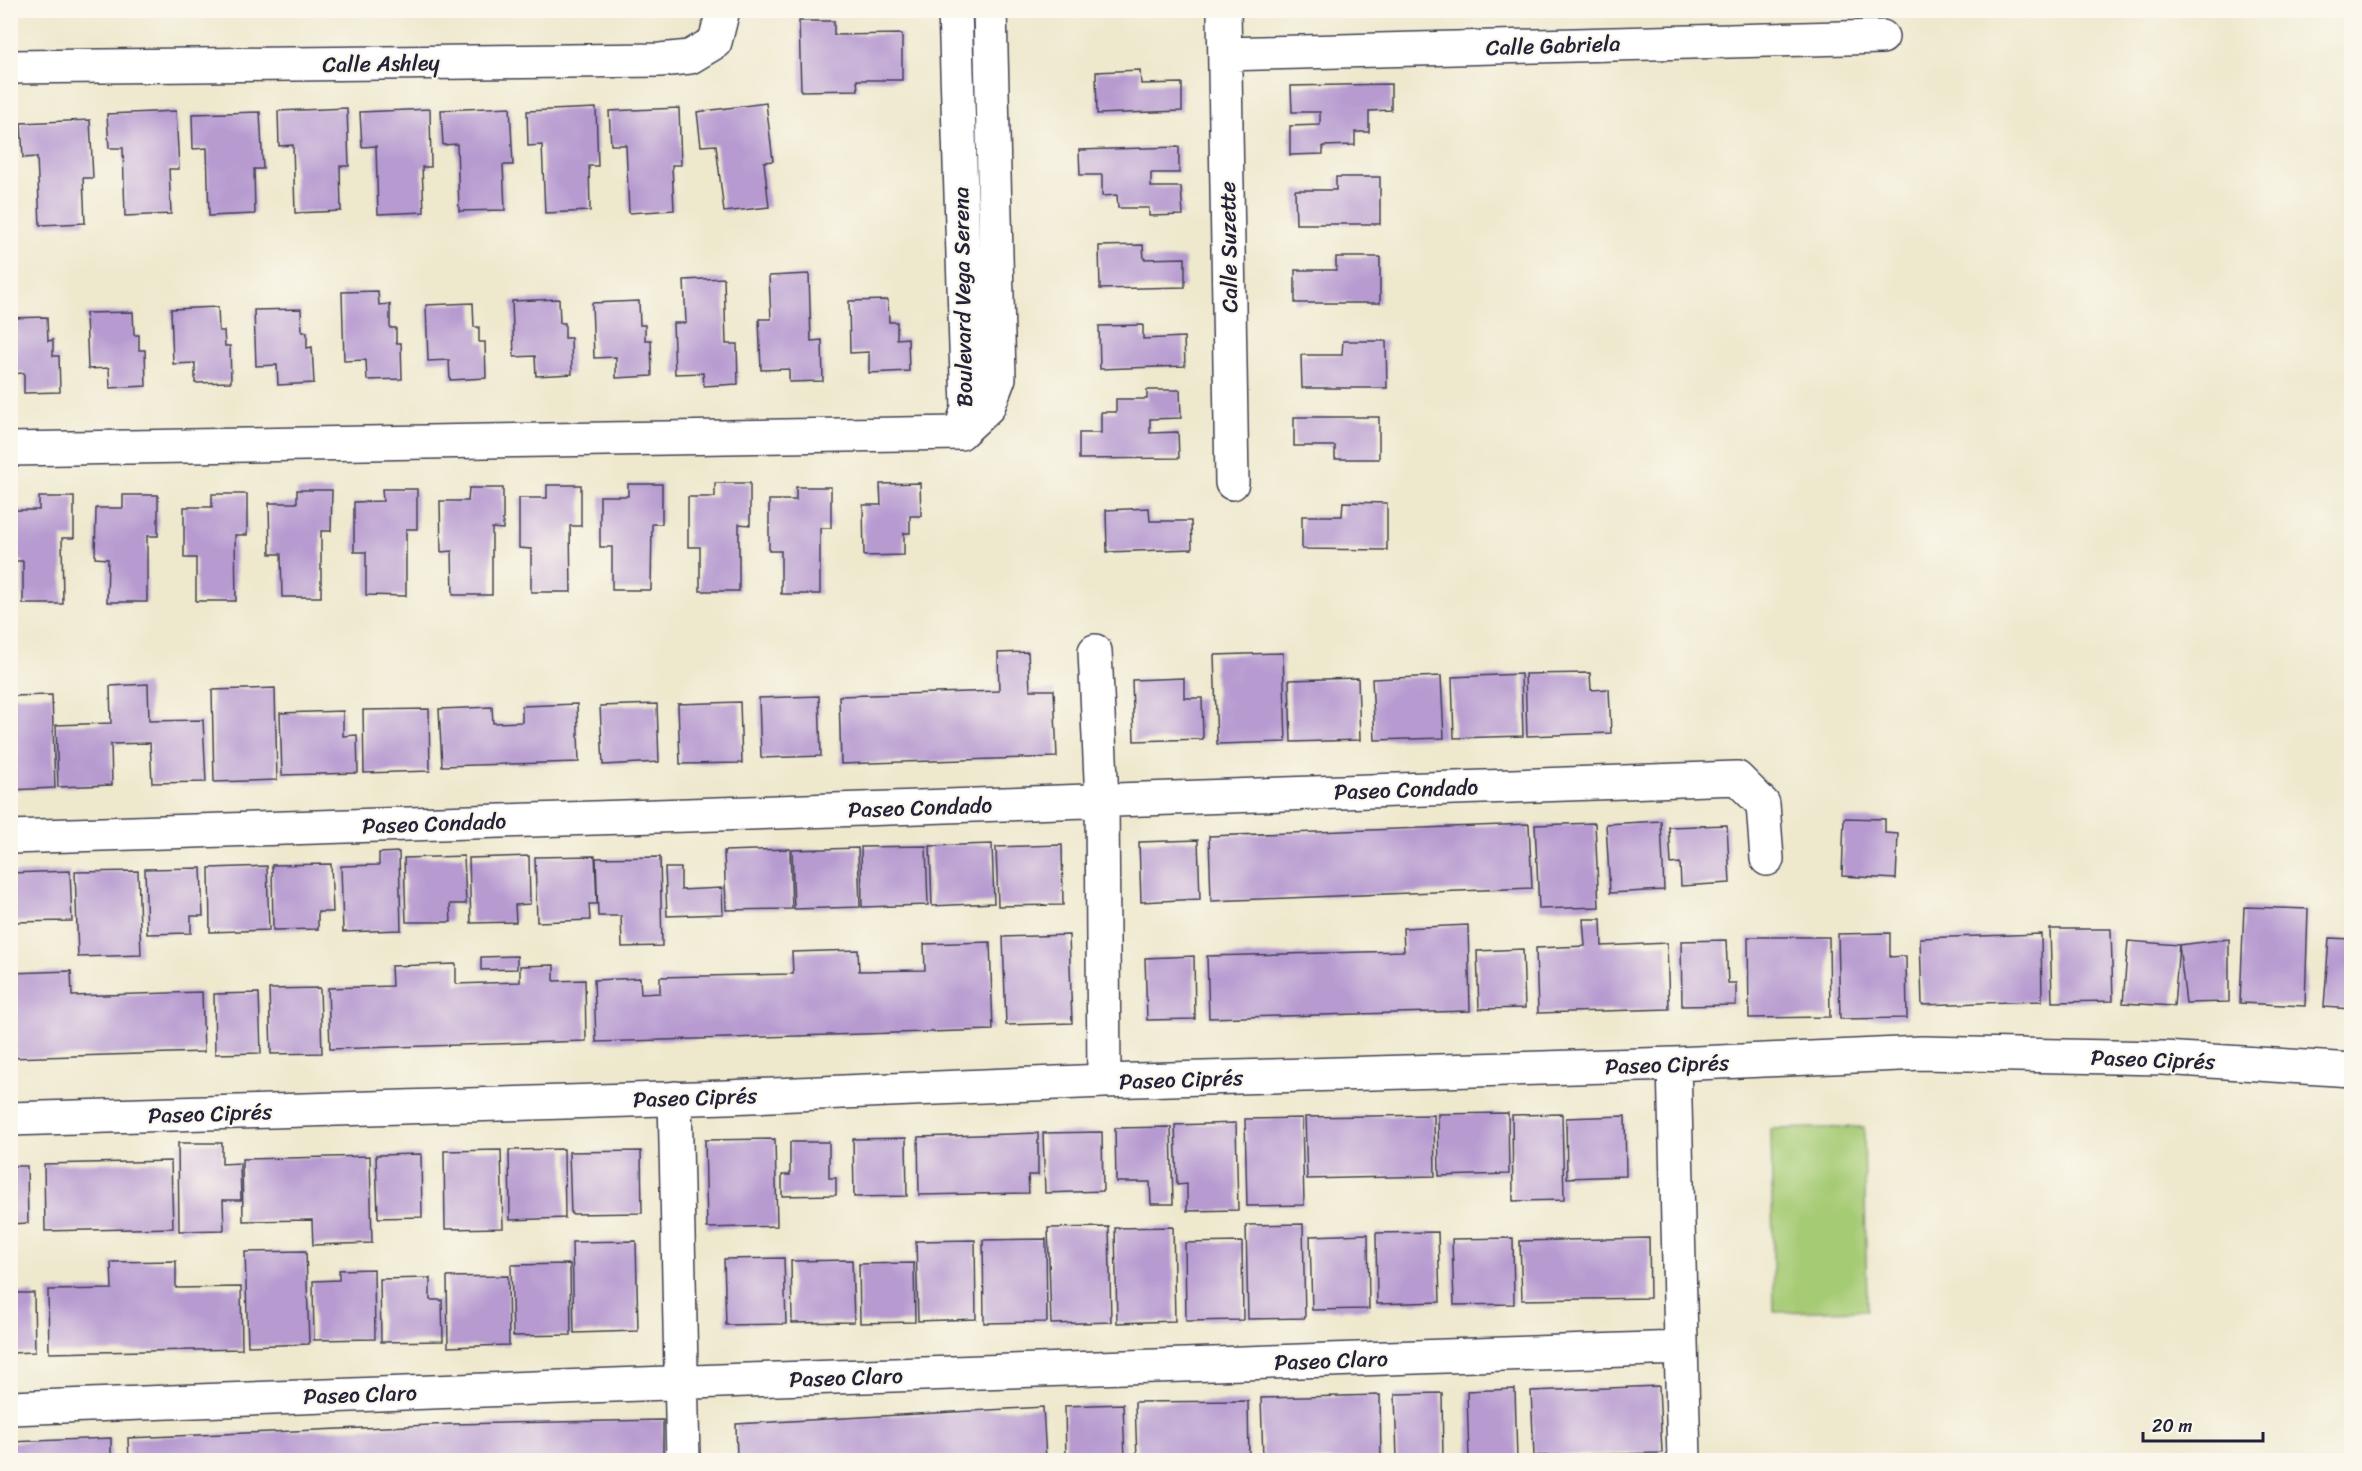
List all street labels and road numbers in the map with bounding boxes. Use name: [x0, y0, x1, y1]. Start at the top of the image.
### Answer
street label: Calle Gabriela: [1485, 24, 1621, 67]
street label: Calle Ashley: [322, 43, 441, 84]
street label: Calle Suzette: [1208, 181, 1249, 313]
street label: Boulevard Vega Serena: [941, 187, 984, 407]
street label: Paseo Condado: [1333, 767, 1479, 812]
street label: Paseo Condado: [847, 785, 993, 830]
street label: Paseo Condado: [361, 801, 507, 846]
street label: Paseo Ciprés: [2090, 1038, 2217, 1081]
street label: Paseo Ciprés: [1604, 1043, 1731, 1086]
street label: Paseo Ciprés: [1118, 1058, 1245, 1101]
street label: Paseo Ciprés: [632, 1076, 759, 1119]
street label: Paseo Ciprés: [147, 1092, 274, 1135]
street label: Paseo Claro: [1274, 1339, 1389, 1382]
street label: Paseo Claro: [789, 1356, 904, 1399]
street label: Paseo Claro: [303, 1373, 418, 1416]

